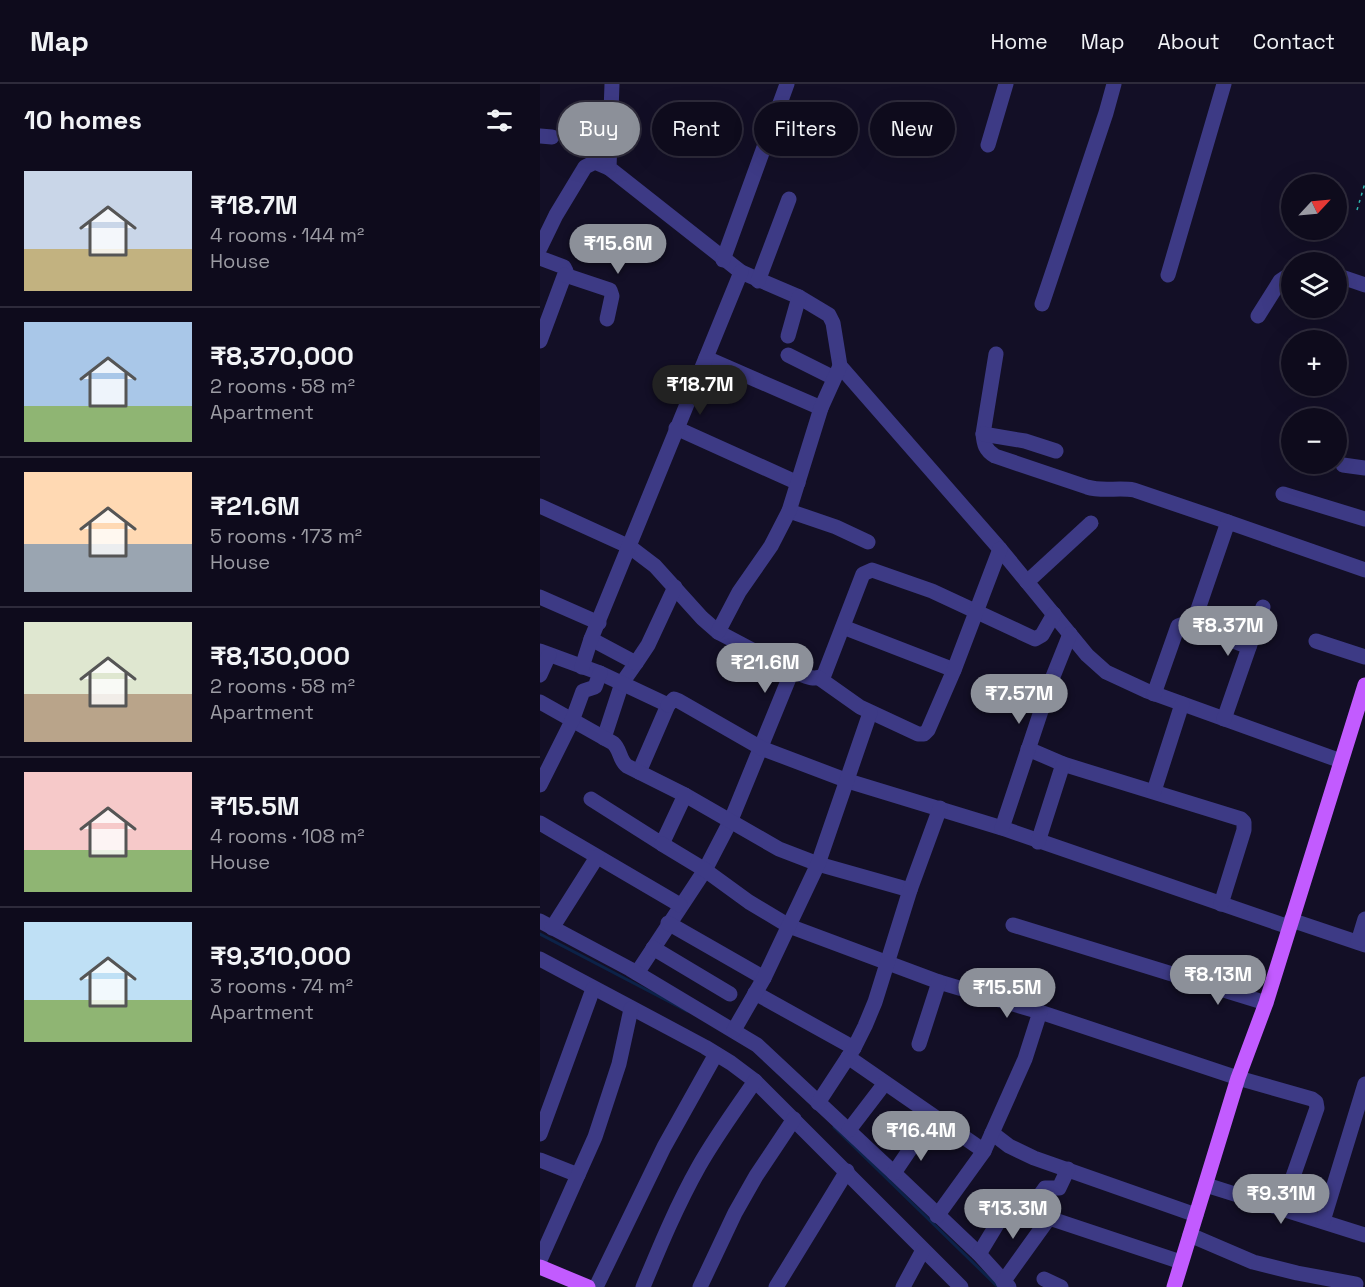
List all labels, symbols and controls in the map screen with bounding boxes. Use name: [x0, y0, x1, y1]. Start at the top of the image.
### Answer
text: Map: [30, 23, 89, 59]
text: Home: [990, 28, 1048, 55]
text: Map: [1081, 28, 1125, 55]
text: About: [1158, 28, 1220, 55]
text: Contact: [1253, 28, 1335, 55]
chip: Buy: [558, 102, 640, 156]
chip: Rent: [652, 102, 742, 156]
chip: Filters: [754, 102, 858, 156]
chip: New: [870, 102, 955, 156]
text: 10 homes: [24, 103, 142, 137]
icon: filters: [483, 104, 516, 137]
north arrow: [1281, 174, 1347, 240]
map controls: [1281, 174, 1347, 474]
text: ₹18.7M: [210, 188, 298, 222]
icon: home: [72, 195, 144, 267]
text: 4 rooms · 144 m²: [210, 222, 364, 248]
pin: ₹15.6M: [569, 224, 667, 275]
text: ₹15.6M: [583, 230, 653, 256]
text: House: [210, 248, 270, 274]
button: layers: [1281, 252, 1347, 318]
button: +: [1281, 330, 1347, 396]
text: ₹8,370,000: [210, 339, 354, 373]
icon: home: [72, 346, 144, 418]
pin: ₹18.7M: [651, 365, 749, 416]
text: ₹18.7M: [666, 371, 734, 397]
text: 2 rooms · 58 m²: [210, 373, 355, 399]
text: Apartment: [210, 399, 314, 425]
button: −: [1281, 408, 1347, 474]
text: ₹21.6M: [210, 489, 300, 523]
icon: home: [72, 496, 144, 568]
text: 5 rooms · 173 m²: [210, 523, 362, 549]
text: House: [210, 549, 270, 575]
pin: ₹8.37M: [1179, 606, 1277, 657]
text: ₹8.37M: [1192, 612, 1264, 638]
text: ₹8,130,000: [210, 639, 350, 673]
pin: ₹21.6M: [716, 643, 814, 694]
icon: home: [72, 646, 144, 718]
text: ₹21.6M: [730, 649, 800, 675]
text: 2 rooms · 58 m²: [210, 673, 355, 699]
pin: ₹7.57M: [970, 674, 1068, 725]
text: ₹7.57M: [985, 680, 1053, 706]
text: Apartment: [210, 699, 314, 725]
text: ₹15.5M: [210, 789, 300, 823]
icon: home: [72, 796, 144, 868]
text: 4 rooms · 108 m²: [210, 823, 365, 849]
text: House: [210, 849, 270, 875]
text: ₹9,310,000: [210, 939, 351, 973]
icon: home: [72, 946, 144, 1018]
pin: ₹8.13M: [1169, 955, 1267, 1006]
text: ₹8.13M: [1184, 961, 1252, 987]
pin: ₹15.5M: [958, 968, 1056, 1019]
text: 3 rooms · 74 m²: [210, 973, 353, 999]
text: ₹15.5M: [972, 974, 1042, 1000]
text: Apartment: [210, 999, 314, 1025]
pin: ₹16.4M: [872, 1111, 970, 1162]
text: ₹16.4M: [886, 1117, 956, 1143]
pin: ₹9.31M: [1232, 1174, 1330, 1225]
text: ₹9.31M: [1246, 1180, 1316, 1206]
pin: ₹13.3M: [964, 1189, 1062, 1240]
text: ₹13.3M: [978, 1195, 1048, 1221]

